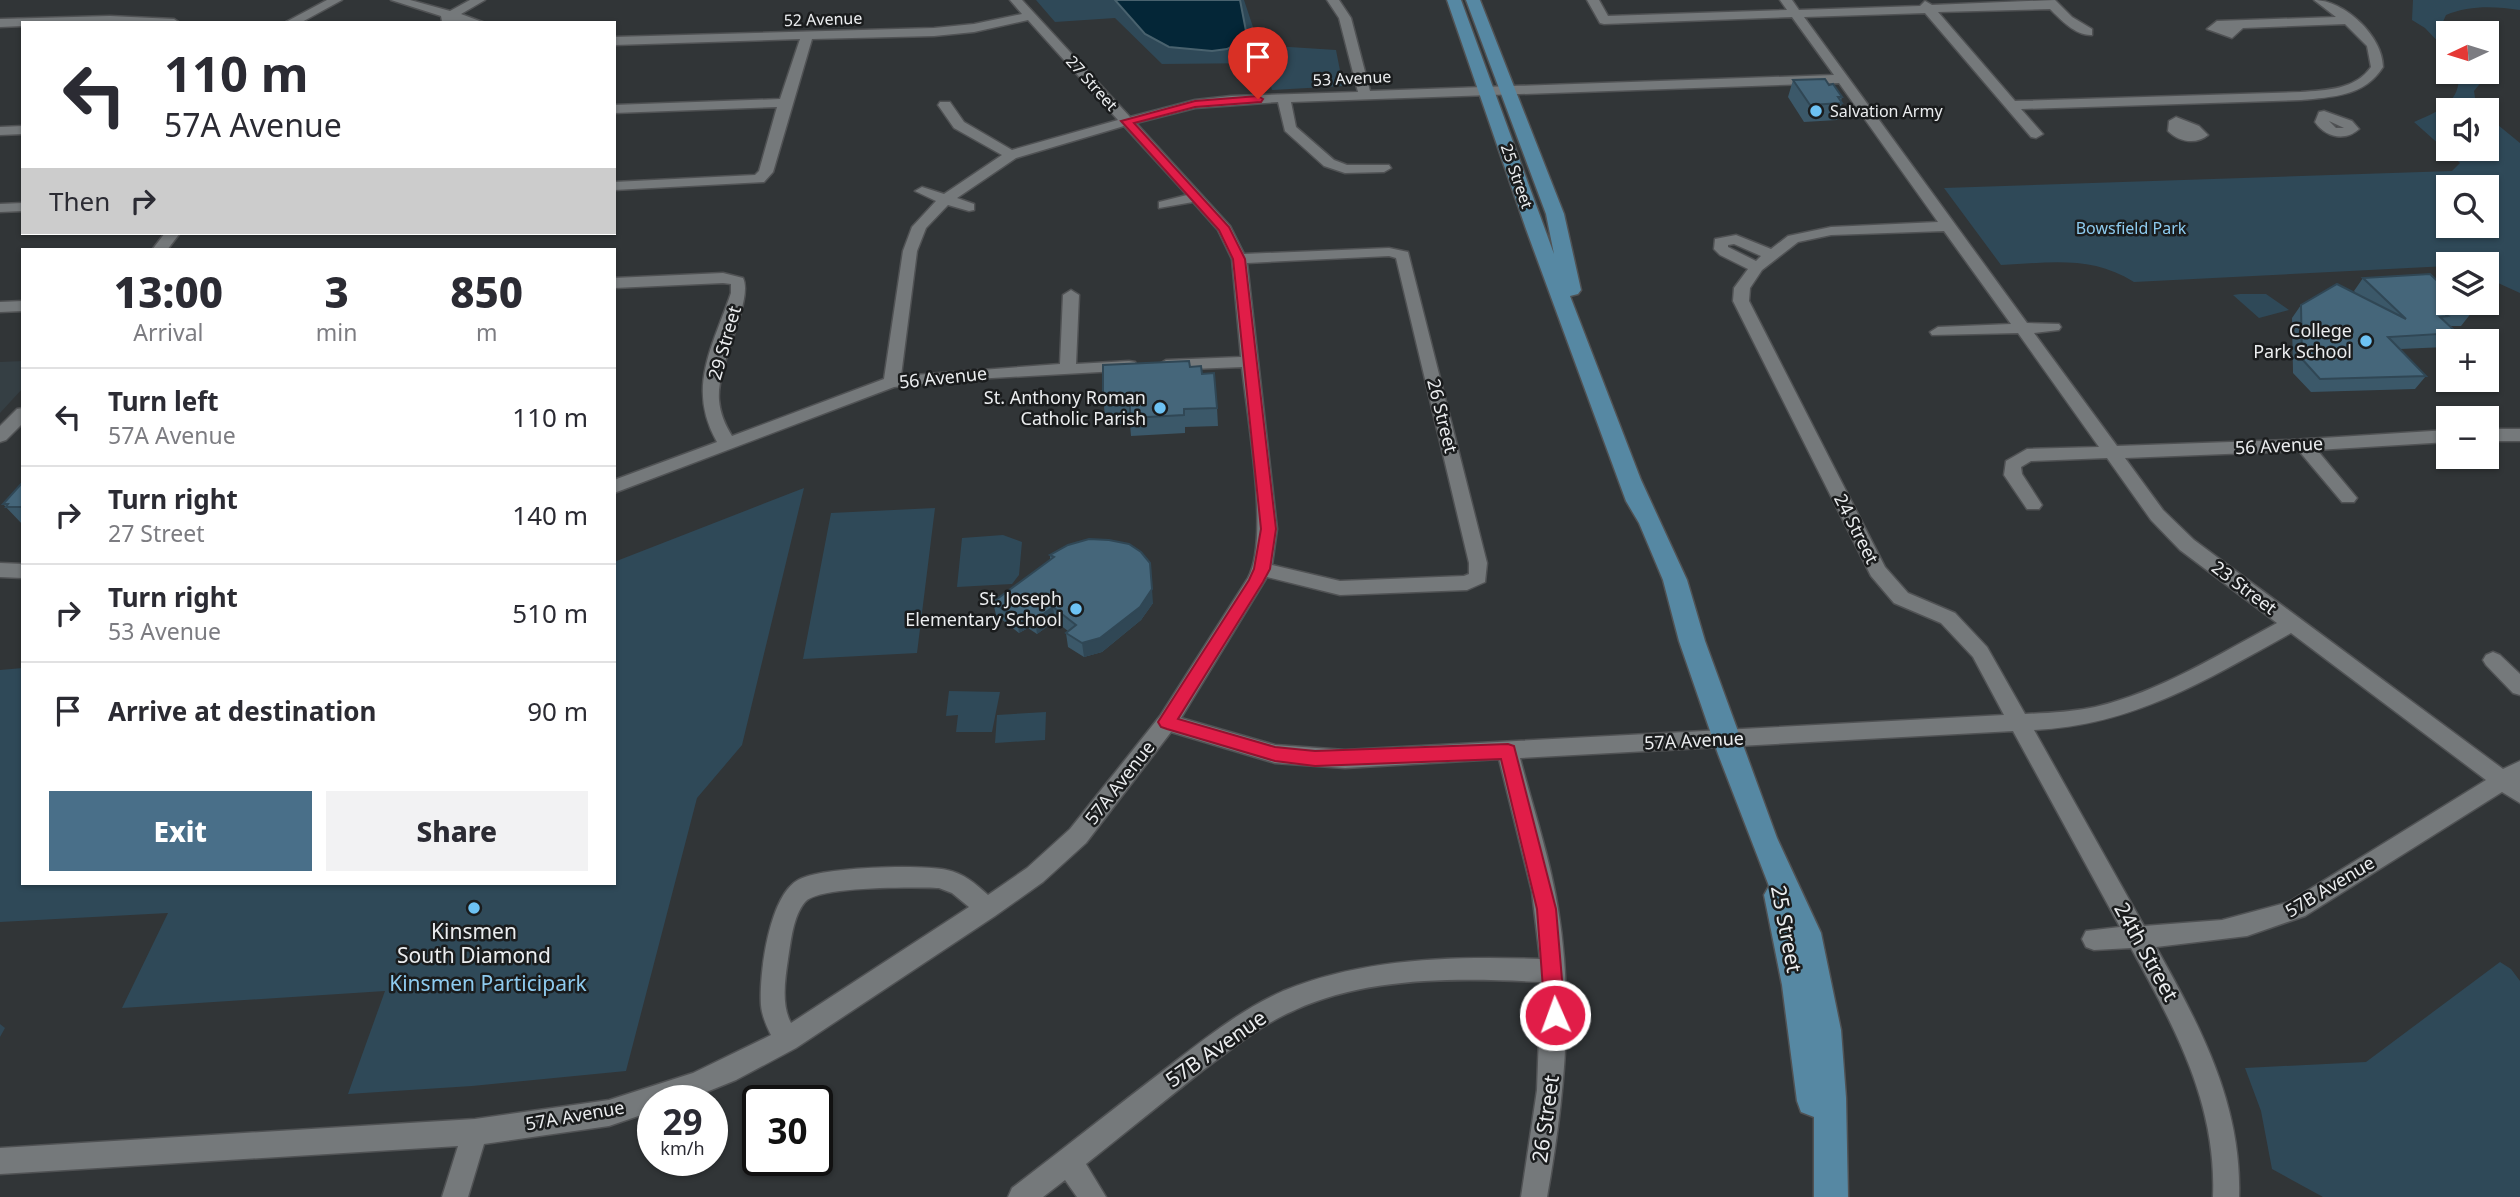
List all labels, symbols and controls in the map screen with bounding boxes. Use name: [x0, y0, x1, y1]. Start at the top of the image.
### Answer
street label: 52 Avenue: [783, 7, 863, 31]
north arrow: [2436, 21, 2499, 84]
map controls: [2436, 21, 2499, 469]
pin: [1228, 27, 1288, 99]
icon: arrive: [1239, 38, 1277, 76]
text: 110 m: [164, 40, 309, 106]
icon: left: [49, 49, 140, 140]
street label: 27 Street: [1061, 51, 1123, 115]
street label: 53 Avenue: [1312, 65, 1392, 91]
button: sound: [2436, 98, 2499, 161]
place label: Salvation Army: [1830, 100, 1943, 122]
text: 57A Avenue: [164, 103, 342, 146]
marker: Salvation Army: [1808, 103, 1824, 119]
street label: 25 Street: [1496, 141, 1538, 212]
button: search: [2436, 175, 2499, 238]
icon: right: [124, 182, 162, 220]
text: Then: [49, 183, 110, 219]
park label: Bowsfield Park: [2076, 217, 2187, 239]
button: layers: [2436, 252, 2499, 315]
text: 13:00: [114, 263, 223, 320]
text: 3: [324, 263, 349, 320]
text: 850: [450, 263, 523, 320]
street label: 29 Street: [702, 303, 746, 382]
text: Arrival: [133, 316, 203, 348]
text: min: [316, 316, 357, 348]
text: m: [476, 316, 497, 348]
place label: College Park School: [2253, 318, 2352, 363]
button: +: [2436, 329, 2499, 392]
marker: College Park School: [2358, 333, 2374, 349]
street label: 56 Avenue: [898, 360, 988, 394]
street label: 26 Street: [1422, 376, 1464, 456]
text: Turn left: [108, 383, 219, 419]
place label: St. Anthony Roman Catholic Parish: [984, 385, 1146, 430]
icon: left: [49, 398, 87, 436]
text: 110 m: [512, 399, 588, 435]
marker: St. Anthony Roman Catholic Parish: [1152, 400, 1168, 416]
button: −: [2436, 406, 2499, 469]
text: 57A Avenue: [108, 419, 236, 451]
street label: 56 Avenue: [2234, 431, 2324, 459]
text: Turn right: [108, 481, 238, 517]
street label: 24 Street: [1829, 489, 1885, 568]
icon: right: [49, 496, 87, 534]
text: 140 m: [512, 497, 588, 533]
text: 27 Street: [108, 517, 205, 549]
street label: 23 Street: [2207, 555, 2282, 620]
text: Turn right: [108, 579, 238, 615]
place label: St. Joseph Elementary School: [905, 586, 1062, 631]
icon: right: [49, 594, 87, 632]
text: 510 m: [512, 595, 588, 631]
marker: St. Joseph Elementary School: [1068, 601, 1084, 617]
text: 53 Avenue: [108, 615, 221, 647]
icon: arrive: [49, 692, 87, 730]
text: Arrive at destination: [108, 693, 377, 729]
text: 90 m: [527, 693, 588, 729]
street label: 57A Avenue: [1643, 725, 1744, 755]
street label: 57A Avenue: [1079, 736, 1159, 829]
button: Exit: [49, 791, 312, 871]
button: Share: [326, 791, 588, 871]
street label: 57B Avenue: [2280, 850, 2379, 922]
street label: 25 Street: [1765, 883, 1809, 975]
street label: 24th Street: [2108, 897, 2186, 1006]
marker: Kinsmen South Diamond: [466, 900, 482, 916]
place label: Kinsmen South Diamond: [397, 917, 551, 969]
park label: Kinsmen Participark: [389, 969, 588, 997]
position arrow: [1518, 978, 1592, 1052]
street label: 57B Avenue: [1160, 1003, 1271, 1093]
street label: 26 Street: [1525, 1073, 1565, 1164]
speed limit sign: 30: [742, 1085, 833, 1176]
street label: 57A Avenue: [524, 1095, 626, 1136]
text: 29: [662, 1098, 703, 1145]
text: km/h: [660, 1136, 705, 1160]

